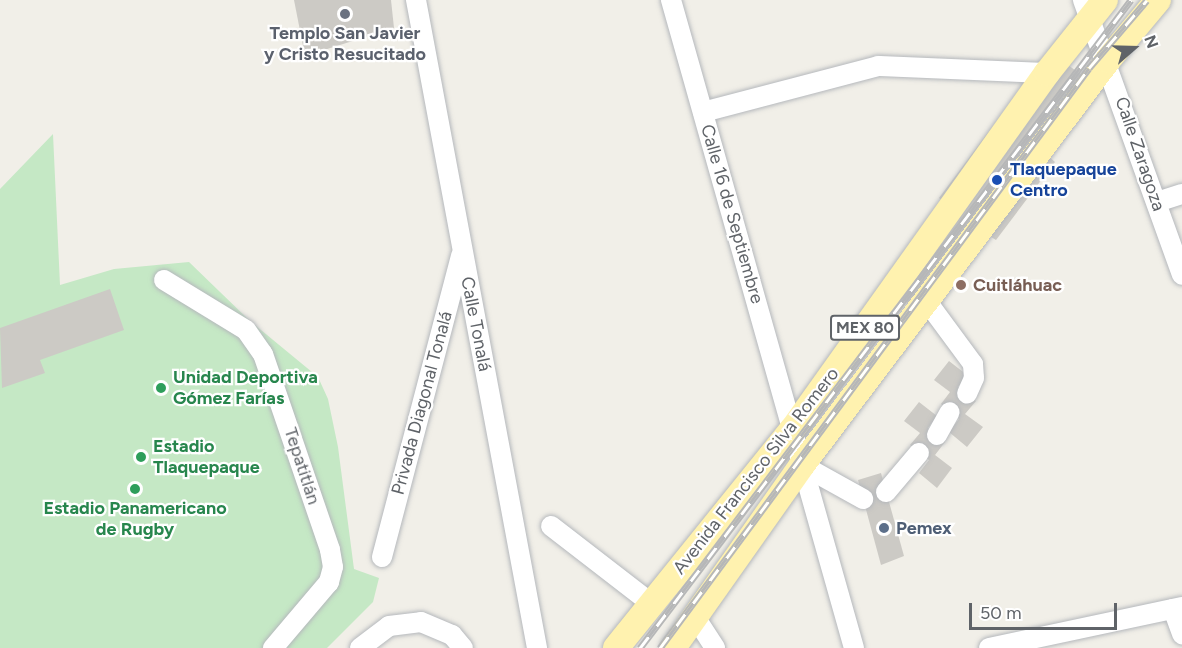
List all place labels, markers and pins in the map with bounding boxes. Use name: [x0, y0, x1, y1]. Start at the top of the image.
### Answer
marker: Templo San Javier y Cristo Resucitado: [338, 7, 352, 21]
place label: Templo San Javier y Cristo Resucitado: [264, 23, 426, 66]
place label: Tlaquepaque Centro: [1010, 159, 1117, 201]
marker: Tlaquepaque Centro: [988, 171, 1006, 189]
place label: Cuitláhuac: [973, 274, 1062, 296]
marker: Cuitláhuac: [954, 278, 968, 292]
place label: Unidad Deportiva Gómez Farías: [173, 367, 318, 410]
marker: Unidad Deportiva Gómez Farías: [154, 381, 168, 395]
place label: Estadio Tlaquepaque: [153, 436, 260, 478]
marker: Estadio Tlaquepaque: [134, 450, 148, 464]
marker: Estadio Panamericano de Rugby: [128, 482, 142, 496]
place label: Estadio Panamericano de Rugby: [43, 498, 227, 540]
place label: Pemex: [896, 517, 952, 539]
marker: Pemex: [877, 521, 891, 535]

